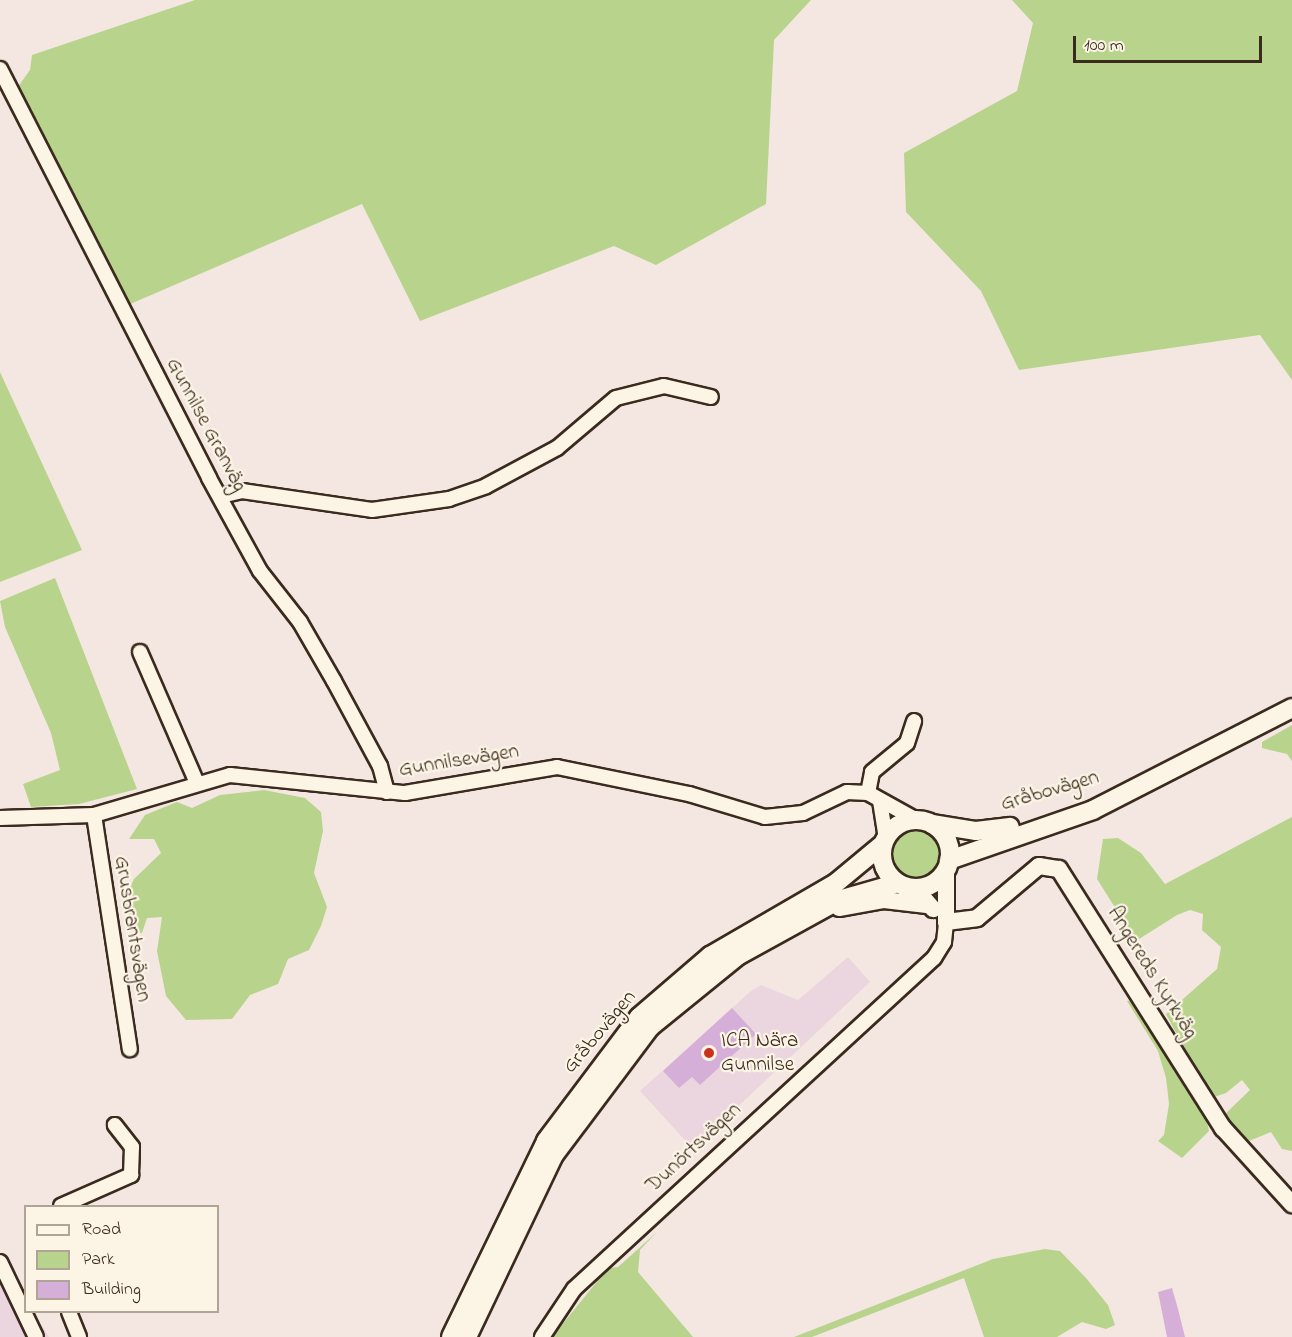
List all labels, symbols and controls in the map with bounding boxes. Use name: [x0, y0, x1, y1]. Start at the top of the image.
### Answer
scale bar: [1076, 24, 1265, 62]
text: 100 m: [1084, 33, 1124, 59]
street label: Gunnilse Granväg: [160, 354, 252, 496]
street label: Gunnilsevägen: [397, 739, 521, 783]
street label: Gråbovägen: [998, 765, 1102, 817]
street label: Grusbrantsvägen: [108, 854, 156, 1004]
street label: Angereds Kyrkväg: [1101, 902, 1203, 1044]
street label: Gråbovägen: [558, 985, 642, 1079]
place label: ICA Nära Gunnilse: [721, 1028, 798, 1078]
marker: ICA Nära Gunnilse: [702, 1046, 716, 1060]
street label: Dunörtsvägen: [641, 1098, 747, 1198]
legend: [24, 1205, 219, 1313]
text: Road: [82, 1217, 121, 1243]
text: Park: [82, 1247, 115, 1273]
text: Building: [82, 1277, 141, 1303]

